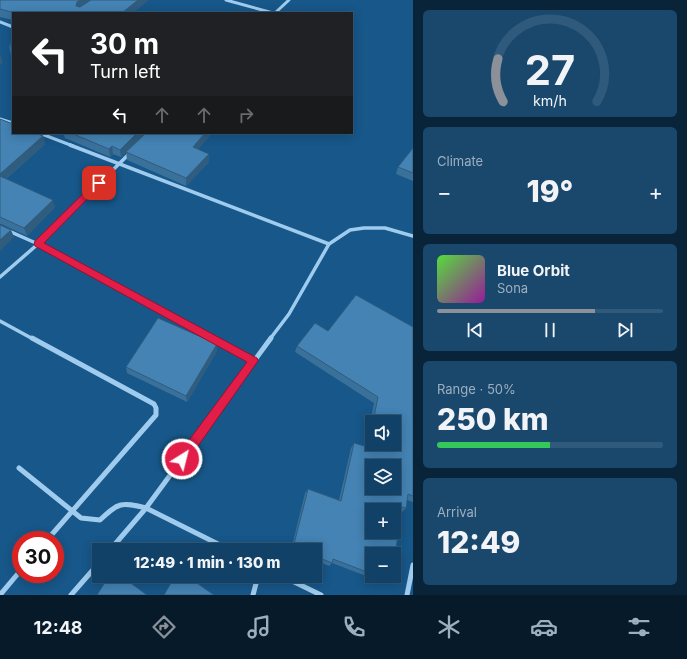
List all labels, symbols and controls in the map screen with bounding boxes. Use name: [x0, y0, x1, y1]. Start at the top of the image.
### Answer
text: 30 m: [90, 27, 159, 61]
icon: left: [24, 28, 76, 80]
text: 27: [525, 44, 575, 94]
text: Turn left: [90, 61, 160, 82]
text: km/h: [533, 91, 567, 108]
icon: left: [109, 104, 131, 126]
icon: ahead: [151, 104, 173, 126]
icon: ahead: [193, 104, 215, 126]
icon: right: [235, 104, 257, 126]
text: Climate: [437, 153, 483, 169]
pin: [82, 166, 116, 200]
icon: arrive: [88, 172, 110, 194]
text: 19°: [527, 173, 573, 209]
text: −: [437, 179, 452, 205]
text: +: [648, 179, 663, 205]
text: Blue Orbit: [497, 261, 570, 280]
text: Sona: [497, 280, 528, 296]
icon: previous: [464, 319, 486, 341]
icon: pause: [539, 319, 561, 341]
icon: next: [614, 319, 636, 341]
text: Range · 50%: [437, 381, 516, 397]
text: 250 km: [437, 401, 549, 437]
map controls: [365, 415, 401, 583]
button: sound: [365, 415, 401, 451]
position arrow: [161, 438, 203, 480]
button: layers: [365, 459, 401, 495]
button: +: [365, 503, 401, 539]
text: Arrival: [437, 504, 477, 520]
text: 12:49: [437, 524, 520, 560]
speed limit sign: 30: [12, 531, 64, 583]
button: −: [365, 547, 401, 583]
text: 12:49 · 1 min · 130 m: [133, 553, 281, 572]
icon: directions: [150, 613, 178, 641]
icon: music: [245, 613, 273, 641]
icon: phone: [340, 613, 368, 641]
icon: climate: [435, 613, 463, 641]
icon: car: [530, 613, 558, 641]
icon: filters: [625, 613, 653, 641]
text: 12:48: [34, 617, 83, 638]

